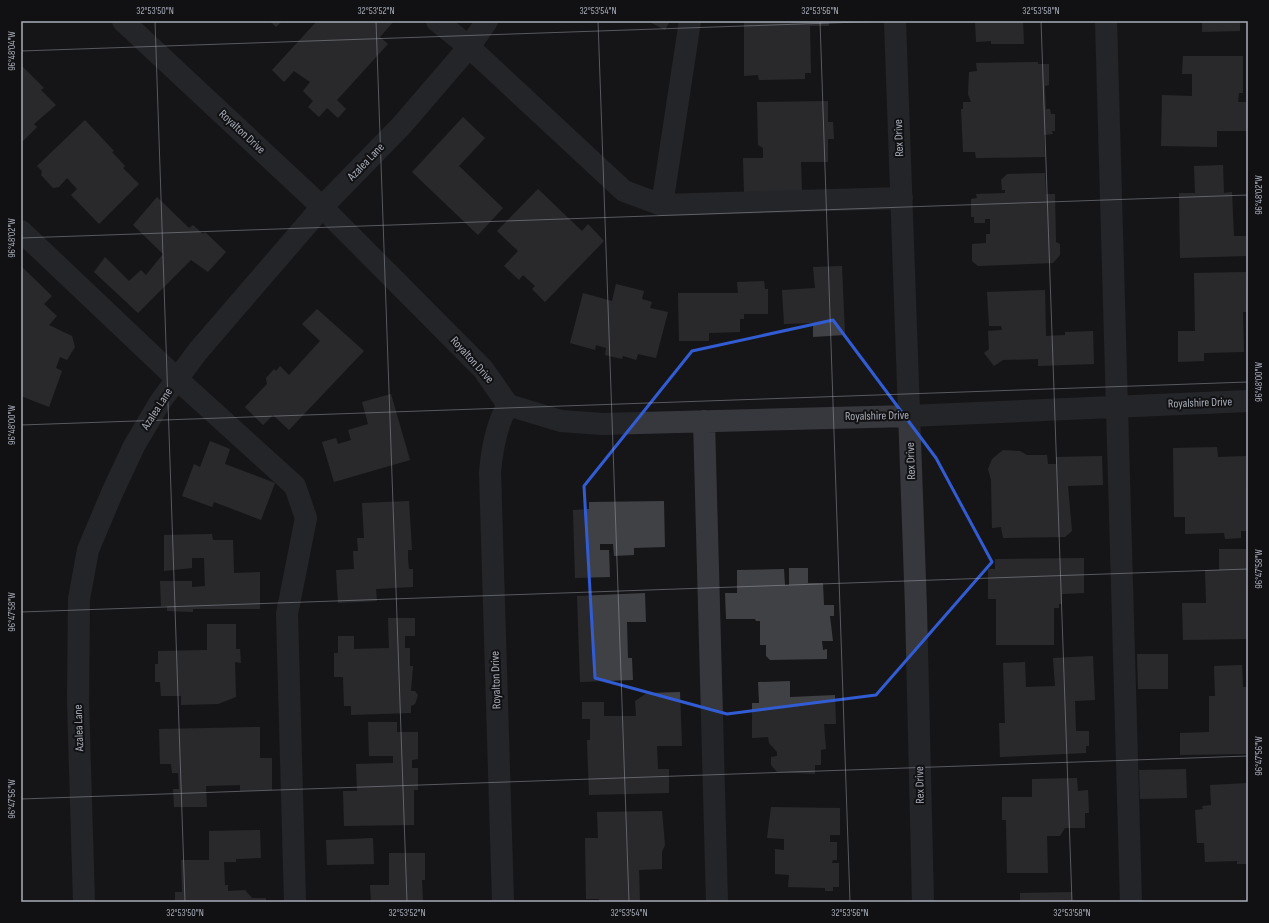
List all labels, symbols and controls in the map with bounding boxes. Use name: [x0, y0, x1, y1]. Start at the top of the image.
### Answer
text: 32°53'50"N: [136, 5, 174, 17]
text: 32°53'52"N: [357, 5, 395, 17]
text: 32°53'54"N: [579, 5, 617, 17]
text: 32°53'56"N: [801, 5, 839, 17]
text: 32°53'58"N: [1022, 5, 1060, 17]
text: 96°48'04"W: [6, 31, 18, 71]
street label: Royalton Drive: [216, 107, 268, 157]
street label: Rex Drive: [891, 119, 907, 157]
street label: Azalea Lane: [344, 140, 388, 185]
text: 96°48'02"W: [1253, 175, 1265, 215]
text: 96°48'02"W: [6, 218, 18, 258]
street label: Royalton Drive: [447, 333, 497, 387]
text: 96°48'00"W: [1253, 362, 1265, 402]
street label: Azalea Lane: [137, 385, 176, 434]
street label: Royalshire Drive: [1168, 394, 1233, 412]
text: 96°48'00"W: [6, 405, 18, 445]
street label: Royalshire Drive: [845, 408, 909, 424]
street label: Rex Drive: [903, 442, 919, 480]
text: 96°47'58"W: [1253, 549, 1265, 589]
text: 96°47'58"W: [6, 592, 18, 632]
street label: Royalton Drive: [487, 651, 505, 709]
street label: Azalea Lane: [71, 704, 87, 753]
text: 96°47'56"W: [1253, 736, 1265, 776]
street label: Rex Drive: [912, 766, 928, 804]
text: 96°47'56"W: [6, 779, 18, 819]
text: 32°53'50"N: [166, 907, 204, 919]
text: 32°53'52"N: [388, 907, 426, 919]
text: 32°53'54"N: [610, 907, 648, 919]
text: 32°53'56"N: [831, 907, 869, 919]
text: 32°53'58"N: [1053, 907, 1091, 919]

